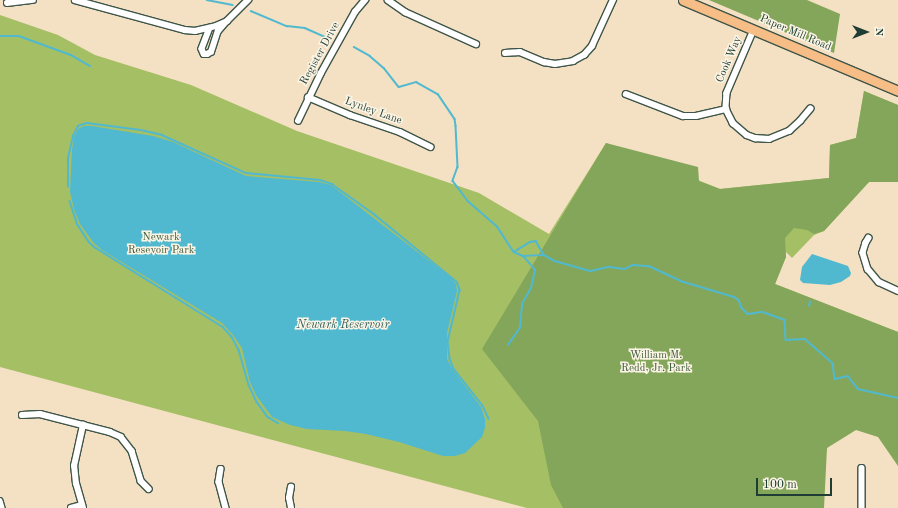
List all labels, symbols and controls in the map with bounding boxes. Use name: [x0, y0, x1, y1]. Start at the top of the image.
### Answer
north arrow: [846, 12, 886, 52]
street label: Paper Mill Road: [757, 13, 833, 55]
street label: Register Drive: [298, 20, 344, 88]
text: N: [873, 28, 884, 36]
street label: Cook Way: [714, 35, 746, 85]
street label: Lynley Lane: [343, 96, 403, 128]
park label: Newark Resevoir Park: [128, 232, 194, 258]
water label: Newark Reservoir: [297, 319, 389, 333]
park label: William M. Redd, Jr. Park: [621, 350, 691, 376]
scale bar: [758, 470, 834, 496]
text: 100 m: [763, 479, 797, 491]

